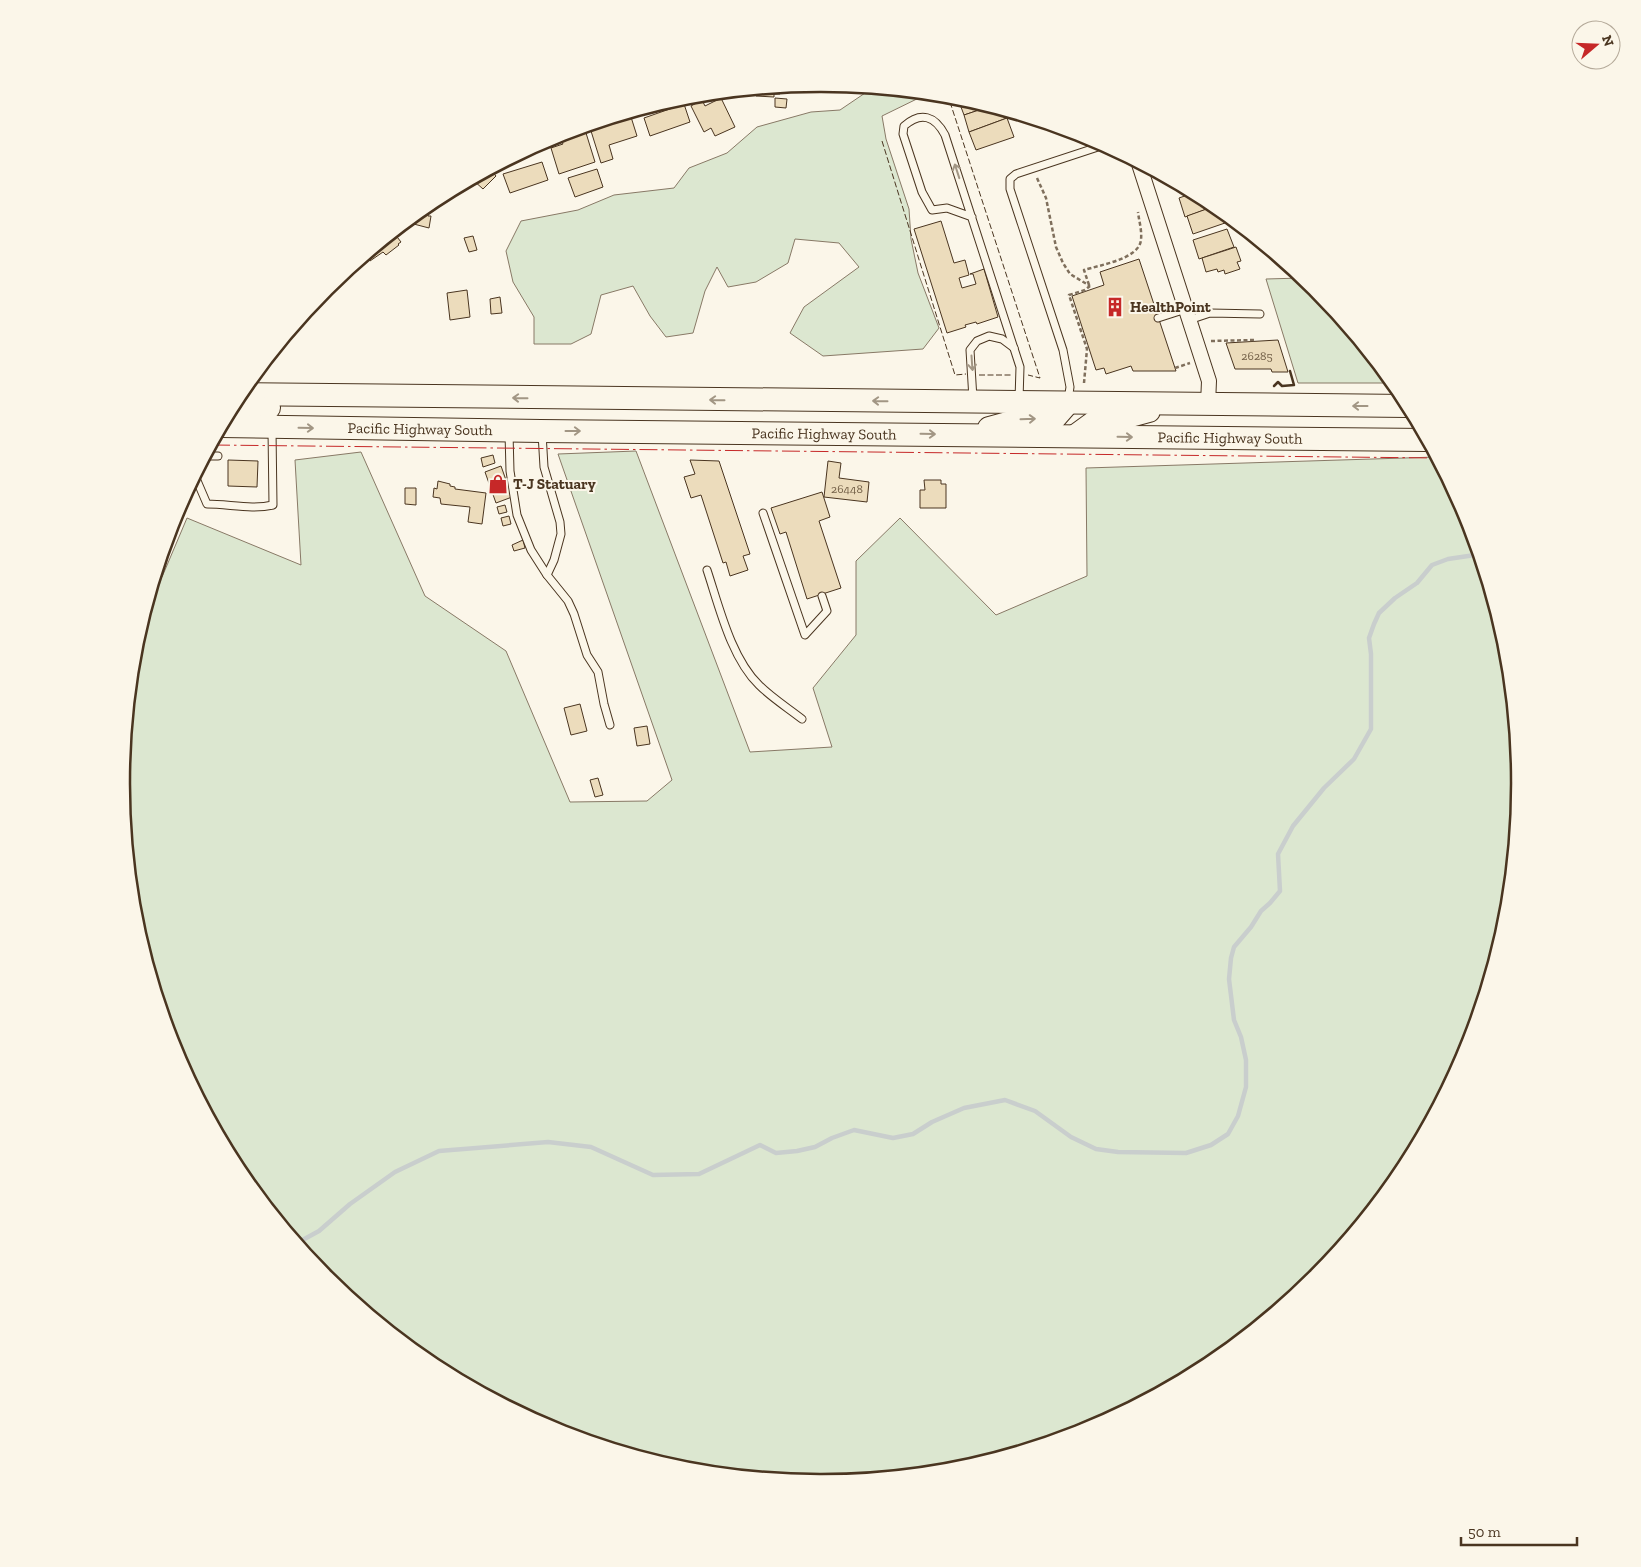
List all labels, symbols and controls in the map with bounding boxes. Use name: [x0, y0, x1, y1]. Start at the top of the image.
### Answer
north arrow: [1571, 20, 1621, 70]
text: N: [1598, 33, 1618, 49]
one-way arrow: [951, 163, 961, 179]
building icon: HealthPoint: [1104, 296, 1126, 318]
place label: HealthPoint: [1130, 298, 1212, 316]
house number: 26285: [1241, 349, 1273, 363]
one-way arrow: [967, 355, 976, 371]
one-way arrow: [512, 393, 528, 403]
one-way arrow: [709, 395, 726, 405]
one-way arrow: [872, 396, 888, 406]
one-way arrow: [1352, 401, 1368, 411]
one-way arrow: [1020, 415, 1036, 424]
street label: Pacific Highway South: [347, 419, 493, 439]
one-way arrow: [297, 423, 313, 433]
street label: Pacific Highway South: [751, 424, 897, 444]
one-way arrow: [565, 427, 581, 436]
street label: Pacific Highway South: [1157, 428, 1303, 448]
one-way arrow: [920, 429, 936, 439]
one-way arrow: [1117, 432, 1133, 442]
shop icon: T-J Statuary: [487, 473, 509, 495]
place label: T-J Statuary: [513, 475, 596, 493]
house number: 26448: [831, 482, 863, 496]
scale bar: [1461, 1514, 1577, 1546]
text: 50 m: [1468, 1523, 1501, 1541]

